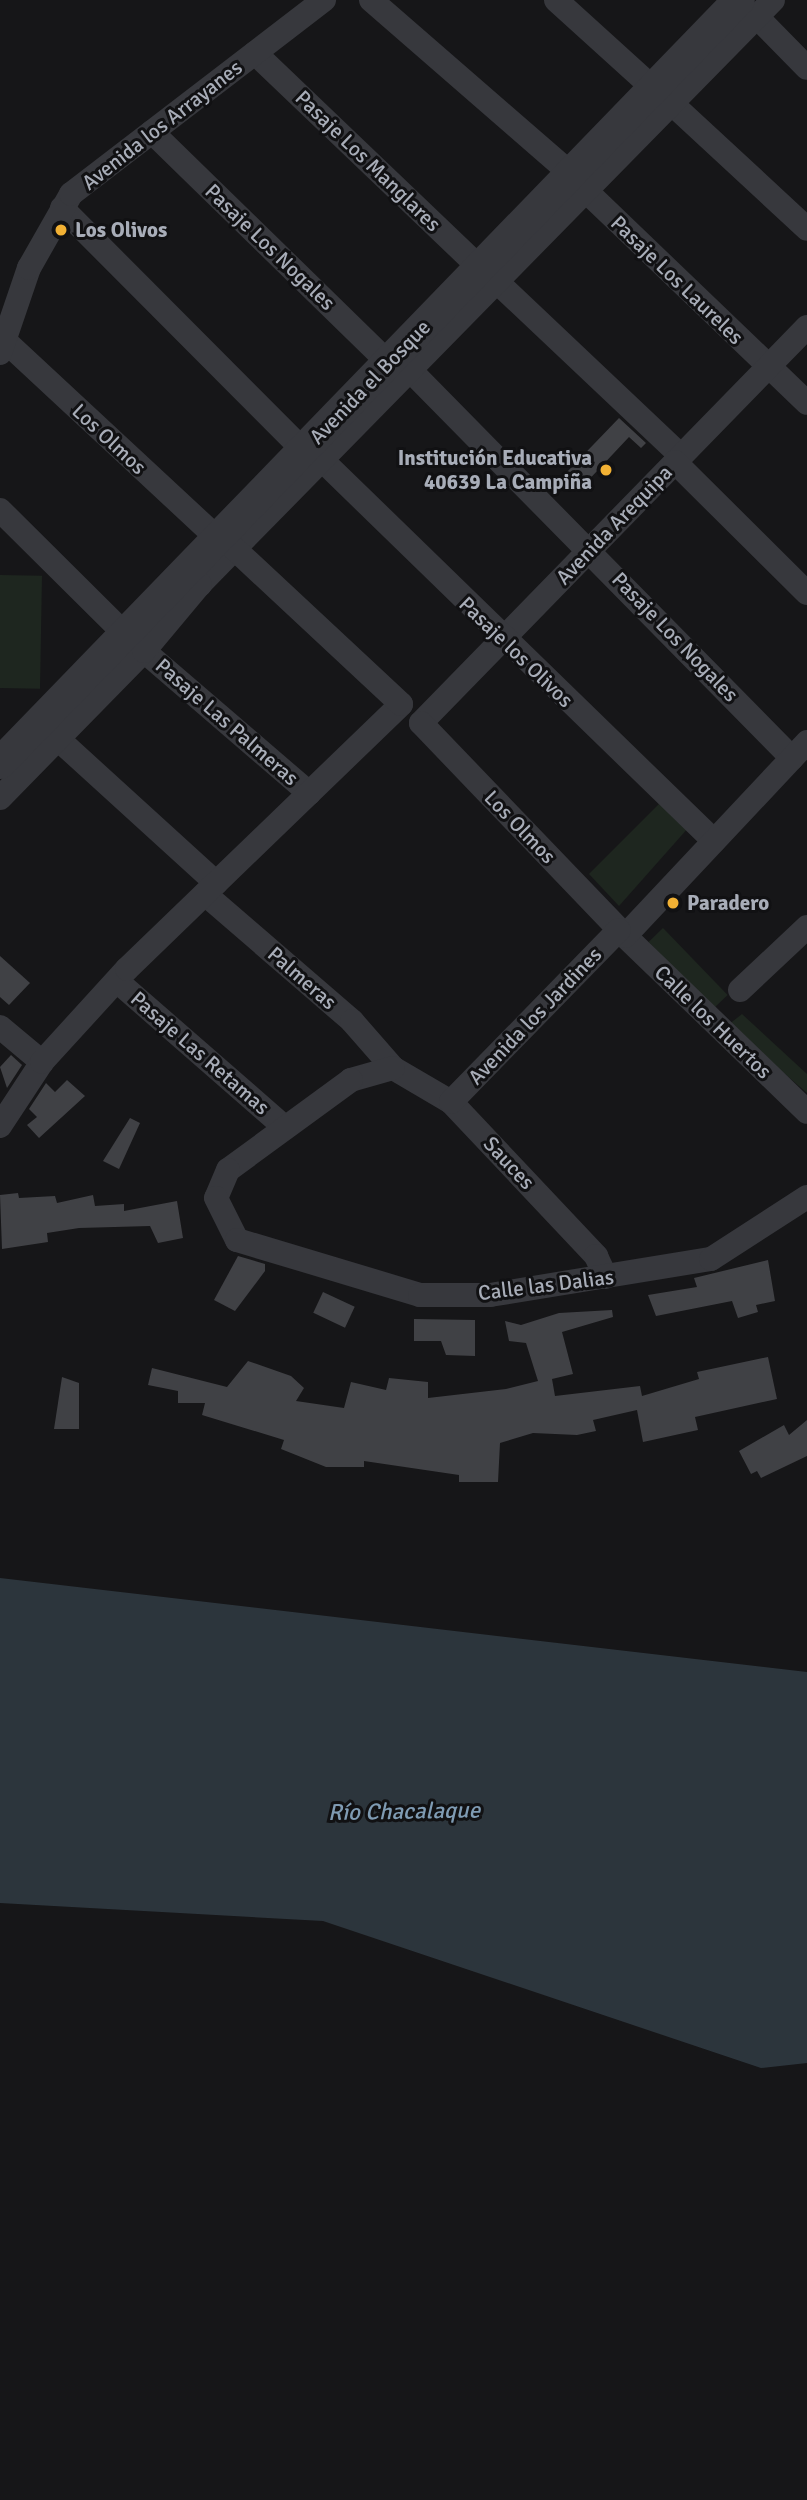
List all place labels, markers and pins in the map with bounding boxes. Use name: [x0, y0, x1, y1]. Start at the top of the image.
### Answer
place label: Los Olivos: [75, 217, 167, 243]
marker: Los Olivos: [53, 222, 69, 238]
place label: Institución Educativa 40639 La Campiña: [398, 445, 592, 495]
marker: Institución Educativa 40639 La Campiña: [598, 462, 614, 478]
place label: Paradero: [687, 890, 769, 916]
marker: Paradero: [665, 895, 681, 911]

